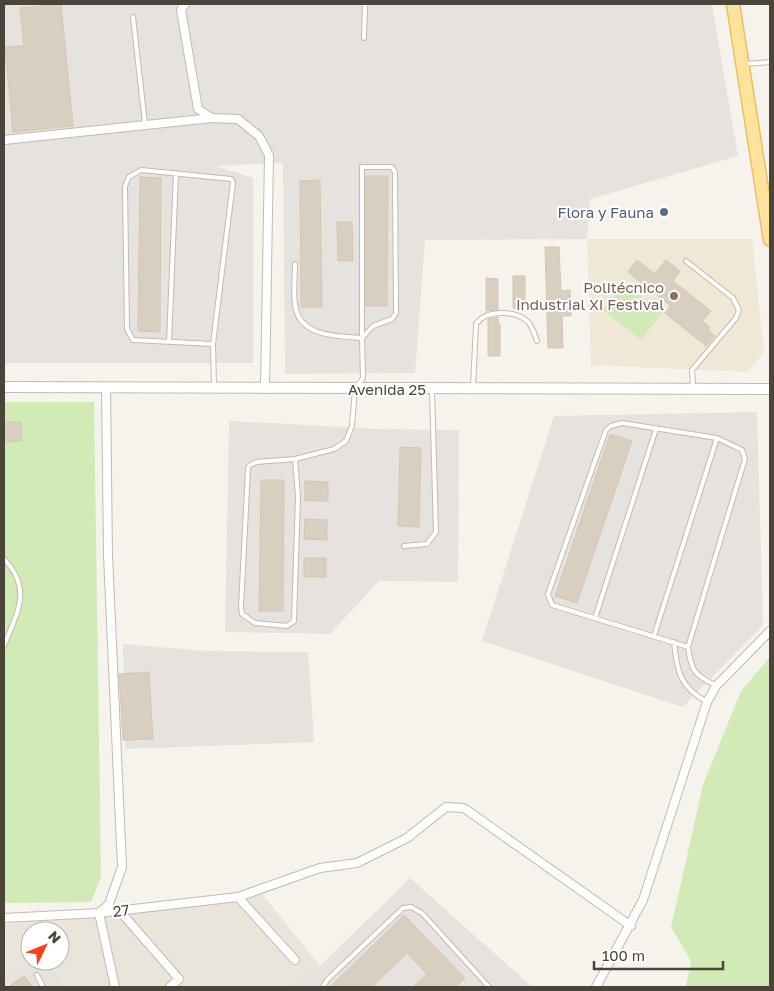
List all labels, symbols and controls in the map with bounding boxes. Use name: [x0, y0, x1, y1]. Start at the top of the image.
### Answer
place label: Flora y Fauna: [557, 203, 654, 221]
marker: Flora y Fauna: [658, 206, 670, 218]
place label: Politécnico Industrial XI Festival: [516, 278, 664, 313]
marker: Politécnico Industrial XI Festival: [668, 290, 680, 302]
street label: Avenida 25: [348, 380, 426, 398]
street label: 27: [112, 900, 130, 920]
north arrow: [20, 921, 70, 971]
text: N: [45, 927, 65, 946]
scale bar: [594, 938, 723, 970]
text: 100 m: [602, 946, 645, 964]

